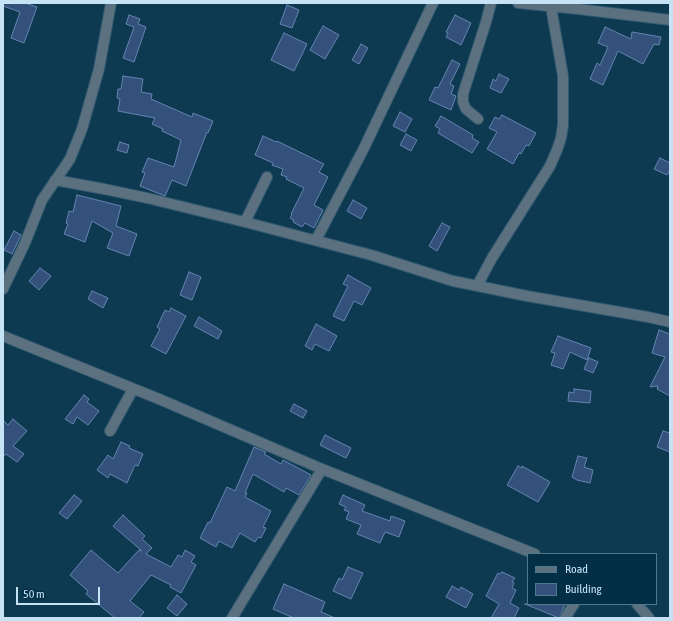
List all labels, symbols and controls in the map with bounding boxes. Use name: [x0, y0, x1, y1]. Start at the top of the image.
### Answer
legend: [527, 553, 657, 605]
text: Road: [565, 562, 588, 576]
scale bar: [18, 579, 102, 605]
text: Building: [565, 582, 602, 596]
text: 50 m: [23, 587, 45, 601]

